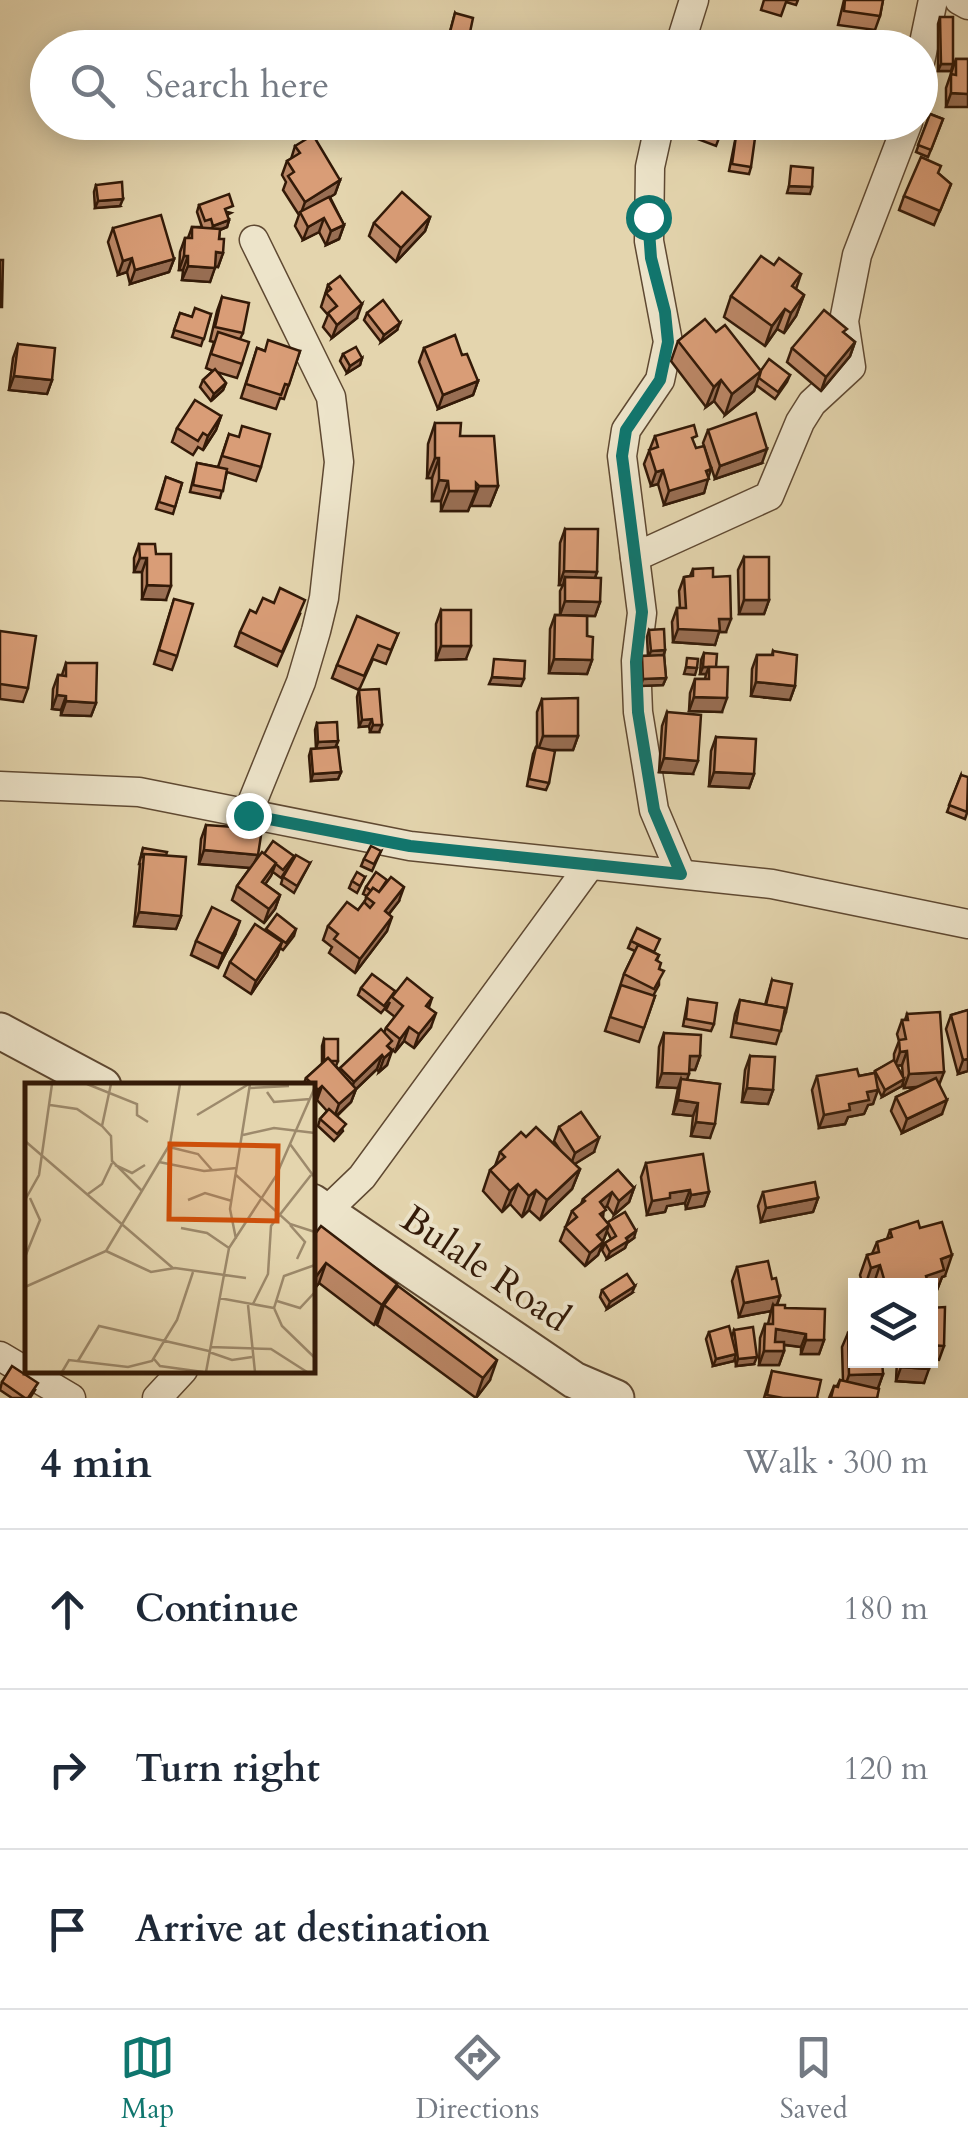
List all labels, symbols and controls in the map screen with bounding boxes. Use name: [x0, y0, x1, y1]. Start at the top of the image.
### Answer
search box: [30, 30, 938, 140]
icon: search: [65, 58, 120, 113]
text: Search here: [145, 59, 329, 111]
route start: [626, 195, 672, 241]
route end: [226, 793, 272, 839]
inset map: [25, 1083, 315, 1373]
street label: Bulale Road: [391, 1193, 580, 1344]
map controls: [848, 1278, 938, 1368]
button: layers: [848, 1278, 938, 1368]
text: 4 min: [40, 1435, 152, 1492]
text: Walk · 300 m: [743, 1441, 928, 1485]
icon: ahead: [40, 1582, 95, 1637]
text: Continue: [135, 1583, 299, 1635]
text: 180 m: [843, 1587, 928, 1631]
icon: right: [40, 1742, 95, 1797]
text: Turn right: [135, 1743, 320, 1795]
text: 120 m: [843, 1747, 928, 1791]
icon: arrive: [40, 1902, 95, 1957]
text: Arrive at destination: [135, 1903, 490, 1955]
tab: Map: [120, 2030, 175, 2128]
tab: Directions: [416, 2030, 539, 2128]
tab: Saved: [780, 2030, 848, 2128]

